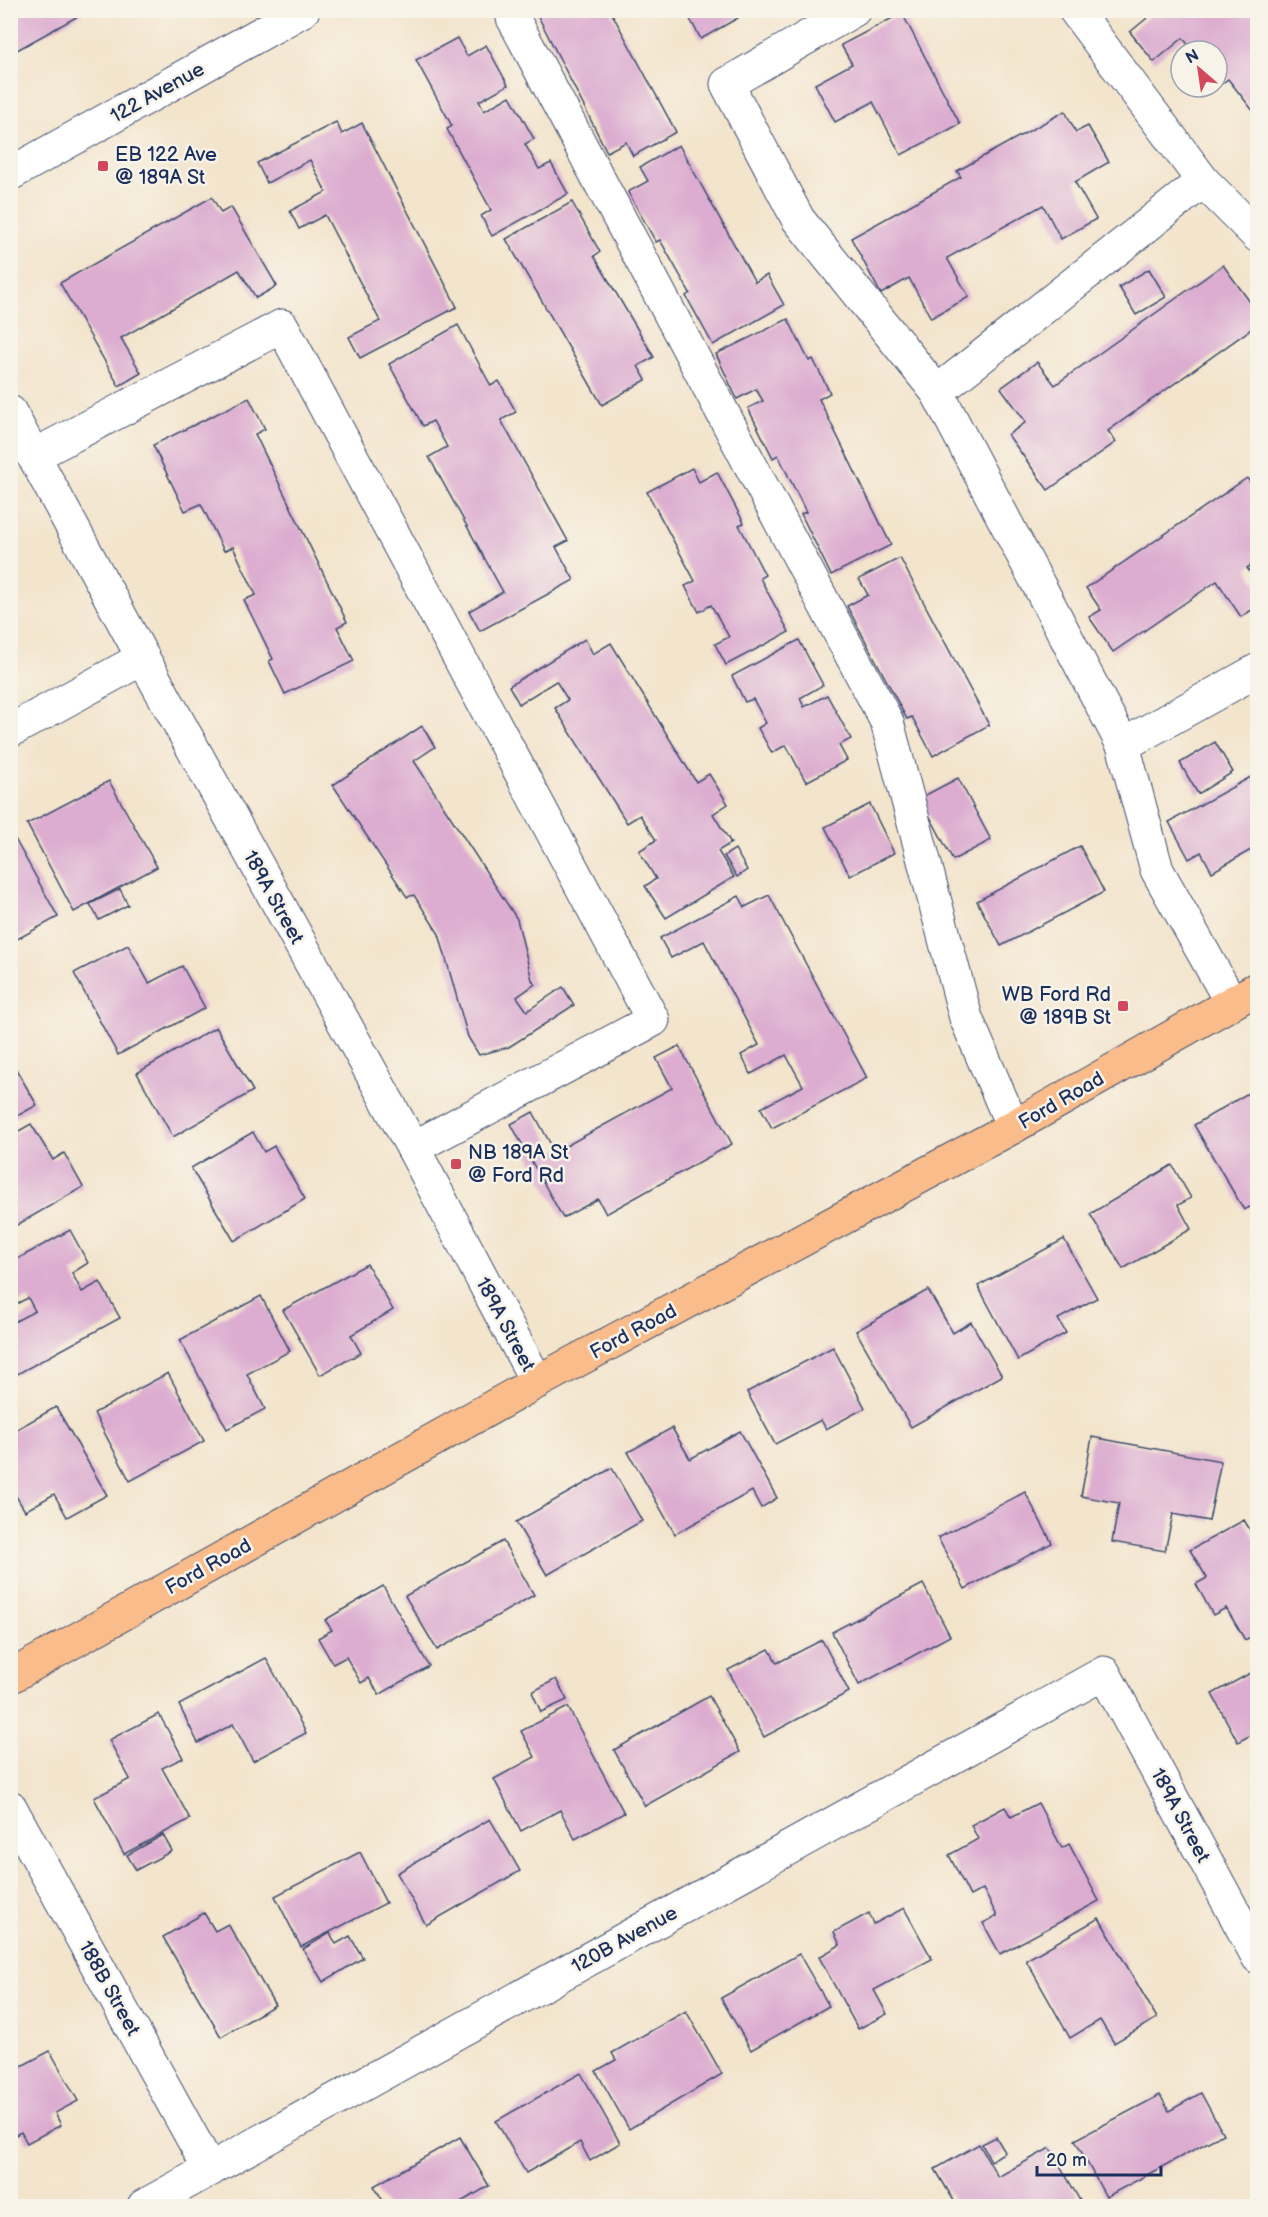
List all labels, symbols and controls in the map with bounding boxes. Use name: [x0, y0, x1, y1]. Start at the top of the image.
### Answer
north arrow: [1169, 39, 1229, 99]
text: N: [1183, 46, 1202, 68]
street label: 122 Avenue: [106, 57, 209, 129]
place label: EB 122 Ave @ 189A St: [115, 143, 217, 190]
marker: EB 122 Ave @ 189A St: [96, 159, 110, 173]
street label: 189A Street: [238, 847, 309, 948]
place label: WB Ford Rd @ 189B St: [1002, 983, 1111, 1030]
marker: WB Ford Rd @ 189B St: [1116, 999, 1130, 1013]
street label: Ford Road: [1014, 1067, 1109, 1135]
place label: NB 189A St @ Ford Rd: [468, 1141, 569, 1188]
marker: NB 189A St @ Ford Rd: [449, 1157, 463, 1171]
street label: 189A Street: [470, 1273, 540, 1376]
street label: Ford Road: [586, 1299, 681, 1365]
street label: Ford Road: [161, 1533, 256, 1600]
street label: 189A Street: [1145, 1764, 1215, 1867]
street label: 120B Avenue: [567, 1901, 682, 1979]
street label: 188B Street: [73, 1937, 145, 2040]
scale bar: [1037, 2139, 1162, 2177]
text: 20 m: [1046, 2150, 1087, 2171]

